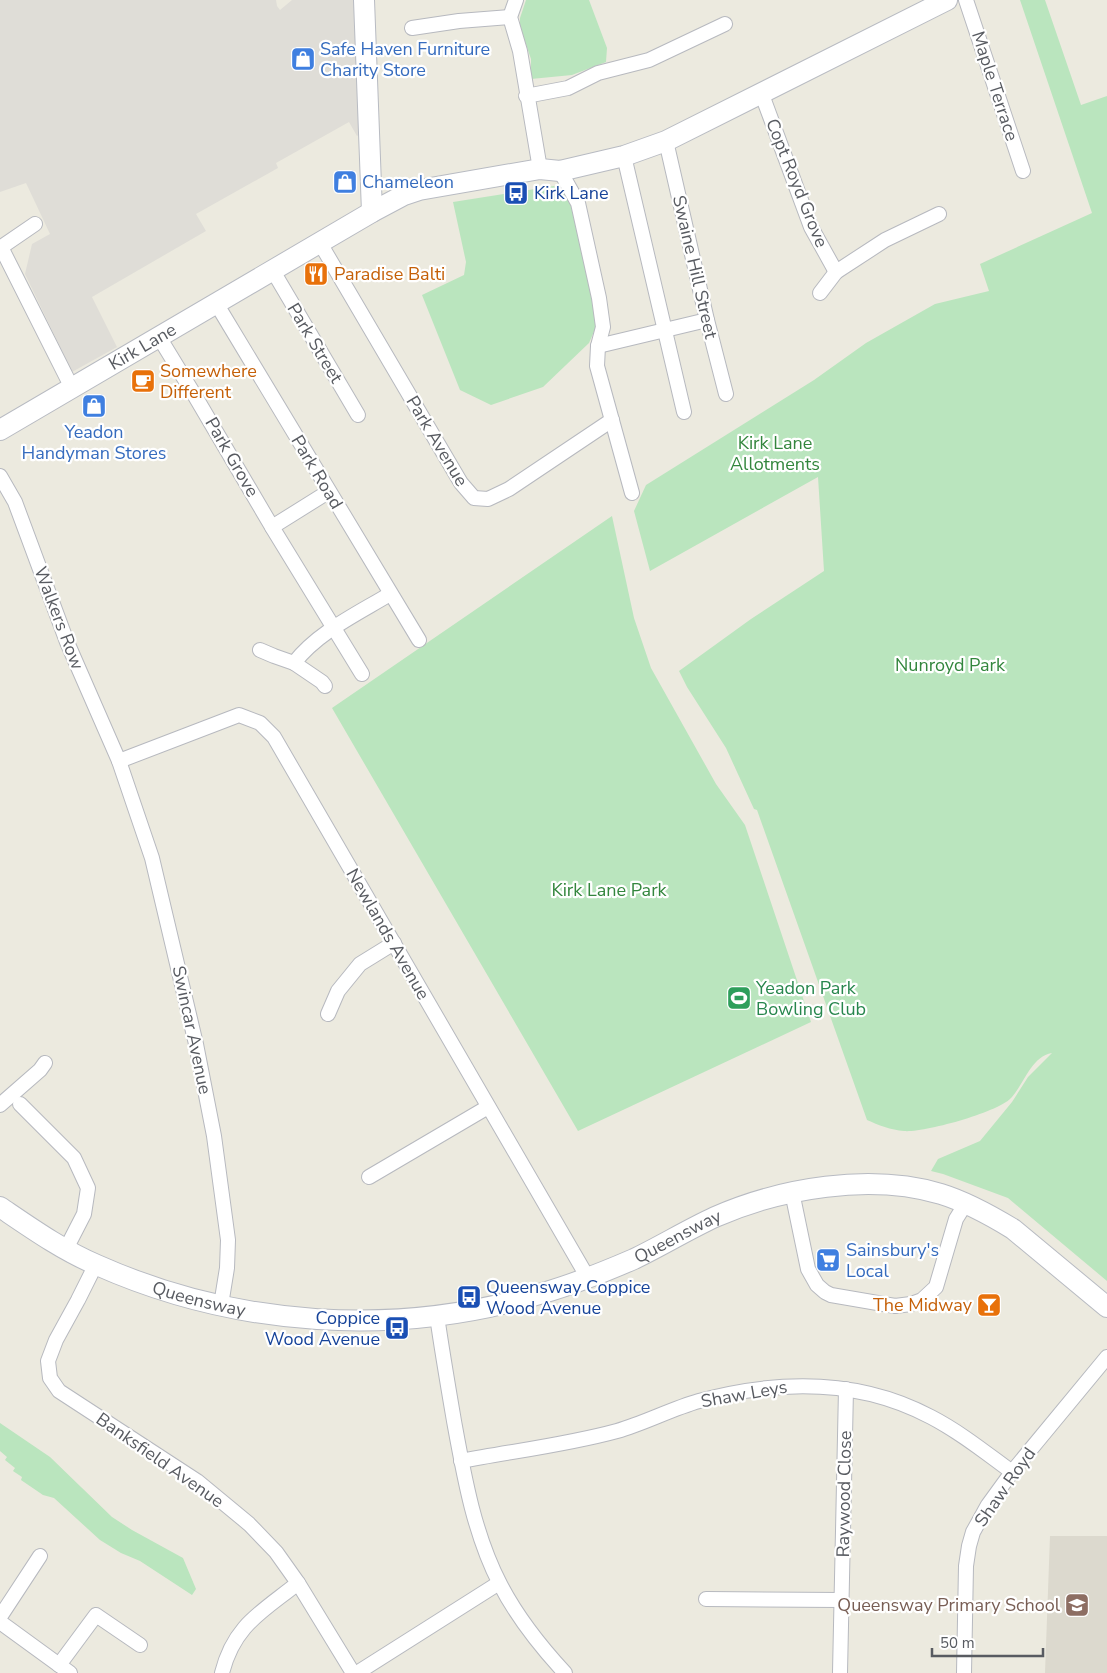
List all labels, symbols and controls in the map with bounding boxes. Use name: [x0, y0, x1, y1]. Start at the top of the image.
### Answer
street label: Maple Terrace: [966, 28, 1024, 144]
place label: Safe Haven Furniture Charity Store: [320, 37, 490, 82]
shop icon: Safe Haven Furniture Charity Store: [290, 46, 316, 72]
street label: Copt Royd Grove: [760, 115, 834, 251]
shop icon: Chameleon: [332, 169, 358, 195]
place label: Chameleon: [362, 170, 454, 194]
bus stop icon: Kirk Lane: [503, 180, 529, 206]
place label: Kirk Lane: [534, 181, 609, 205]
street label: Swaine Hill Street: [667, 193, 723, 342]
restaurant icon: Paradise Balti: [303, 261, 329, 287]
place label: Paradise Balti: [334, 262, 445, 286]
street label: Park Street: [282, 298, 349, 388]
street label: Kirk Lane: [104, 317, 181, 376]
place label: Somewhere Different: [160, 359, 257, 404]
cafe icon: Somewhere Different: [130, 368, 156, 394]
street label: Park Avenue: [400, 391, 474, 491]
shop icon: Yeadon Handyman Stores: [81, 393, 107, 419]
street label: Park Grove: [199, 413, 265, 501]
place label: Yeadon Handyman Stores: [22, 420, 166, 465]
street label: Park Road: [285, 430, 349, 514]
park label: Kirk Lane Allotments: [730, 431, 820, 476]
street label: Walkers Row: [28, 563, 90, 673]
park label: Nunroyd Park: [895, 653, 1006, 677]
street label: Newlands Avenue: [341, 864, 435, 1004]
park label: Kirk Lane Park: [551, 878, 668, 902]
street label: Swincar Avenue: [167, 964, 217, 1096]
place label: Yeadon Park Bowling Club: [755, 976, 866, 1021]
sports icon: Yeadon Park Bowling Club: [726, 985, 752, 1011]
street label: Queensway: [630, 1203, 726, 1269]
place label: Sainsbury's Local: [846, 1238, 939, 1283]
supermarket icon: Sainsbury's Local: [815, 1247, 841, 1273]
street label: Queensway: [149, 1275, 248, 1322]
place label: Queensway Coppice Wood Avenue: [486, 1275, 650, 1320]
bus stop icon: Queensway Coppice Wood Avenue: [456, 1284, 482, 1310]
bar icon: The Midway: [976, 1292, 1002, 1318]
place label: The Midway: [873, 1293, 973, 1317]
place label: Coppice Wood Avenue: [265, 1306, 380, 1351]
bus stop icon: Coppice Wood Avenue: [384, 1315, 410, 1341]
street label: Shaw Leys: [699, 1375, 789, 1413]
street label: Banksfield Avenue: [91, 1407, 229, 1513]
street label: Raywood Close: [831, 1430, 857, 1558]
street label: Shaw Royd: [969, 1443, 1041, 1531]
school or university icon: Queensway Primary School: [1064, 1592, 1090, 1618]
place label: Queensway Primary School: [837, 1593, 1061, 1617]
scale bar: [932, 1626, 1043, 1658]
text: 50 m: [940, 1633, 975, 1653]

